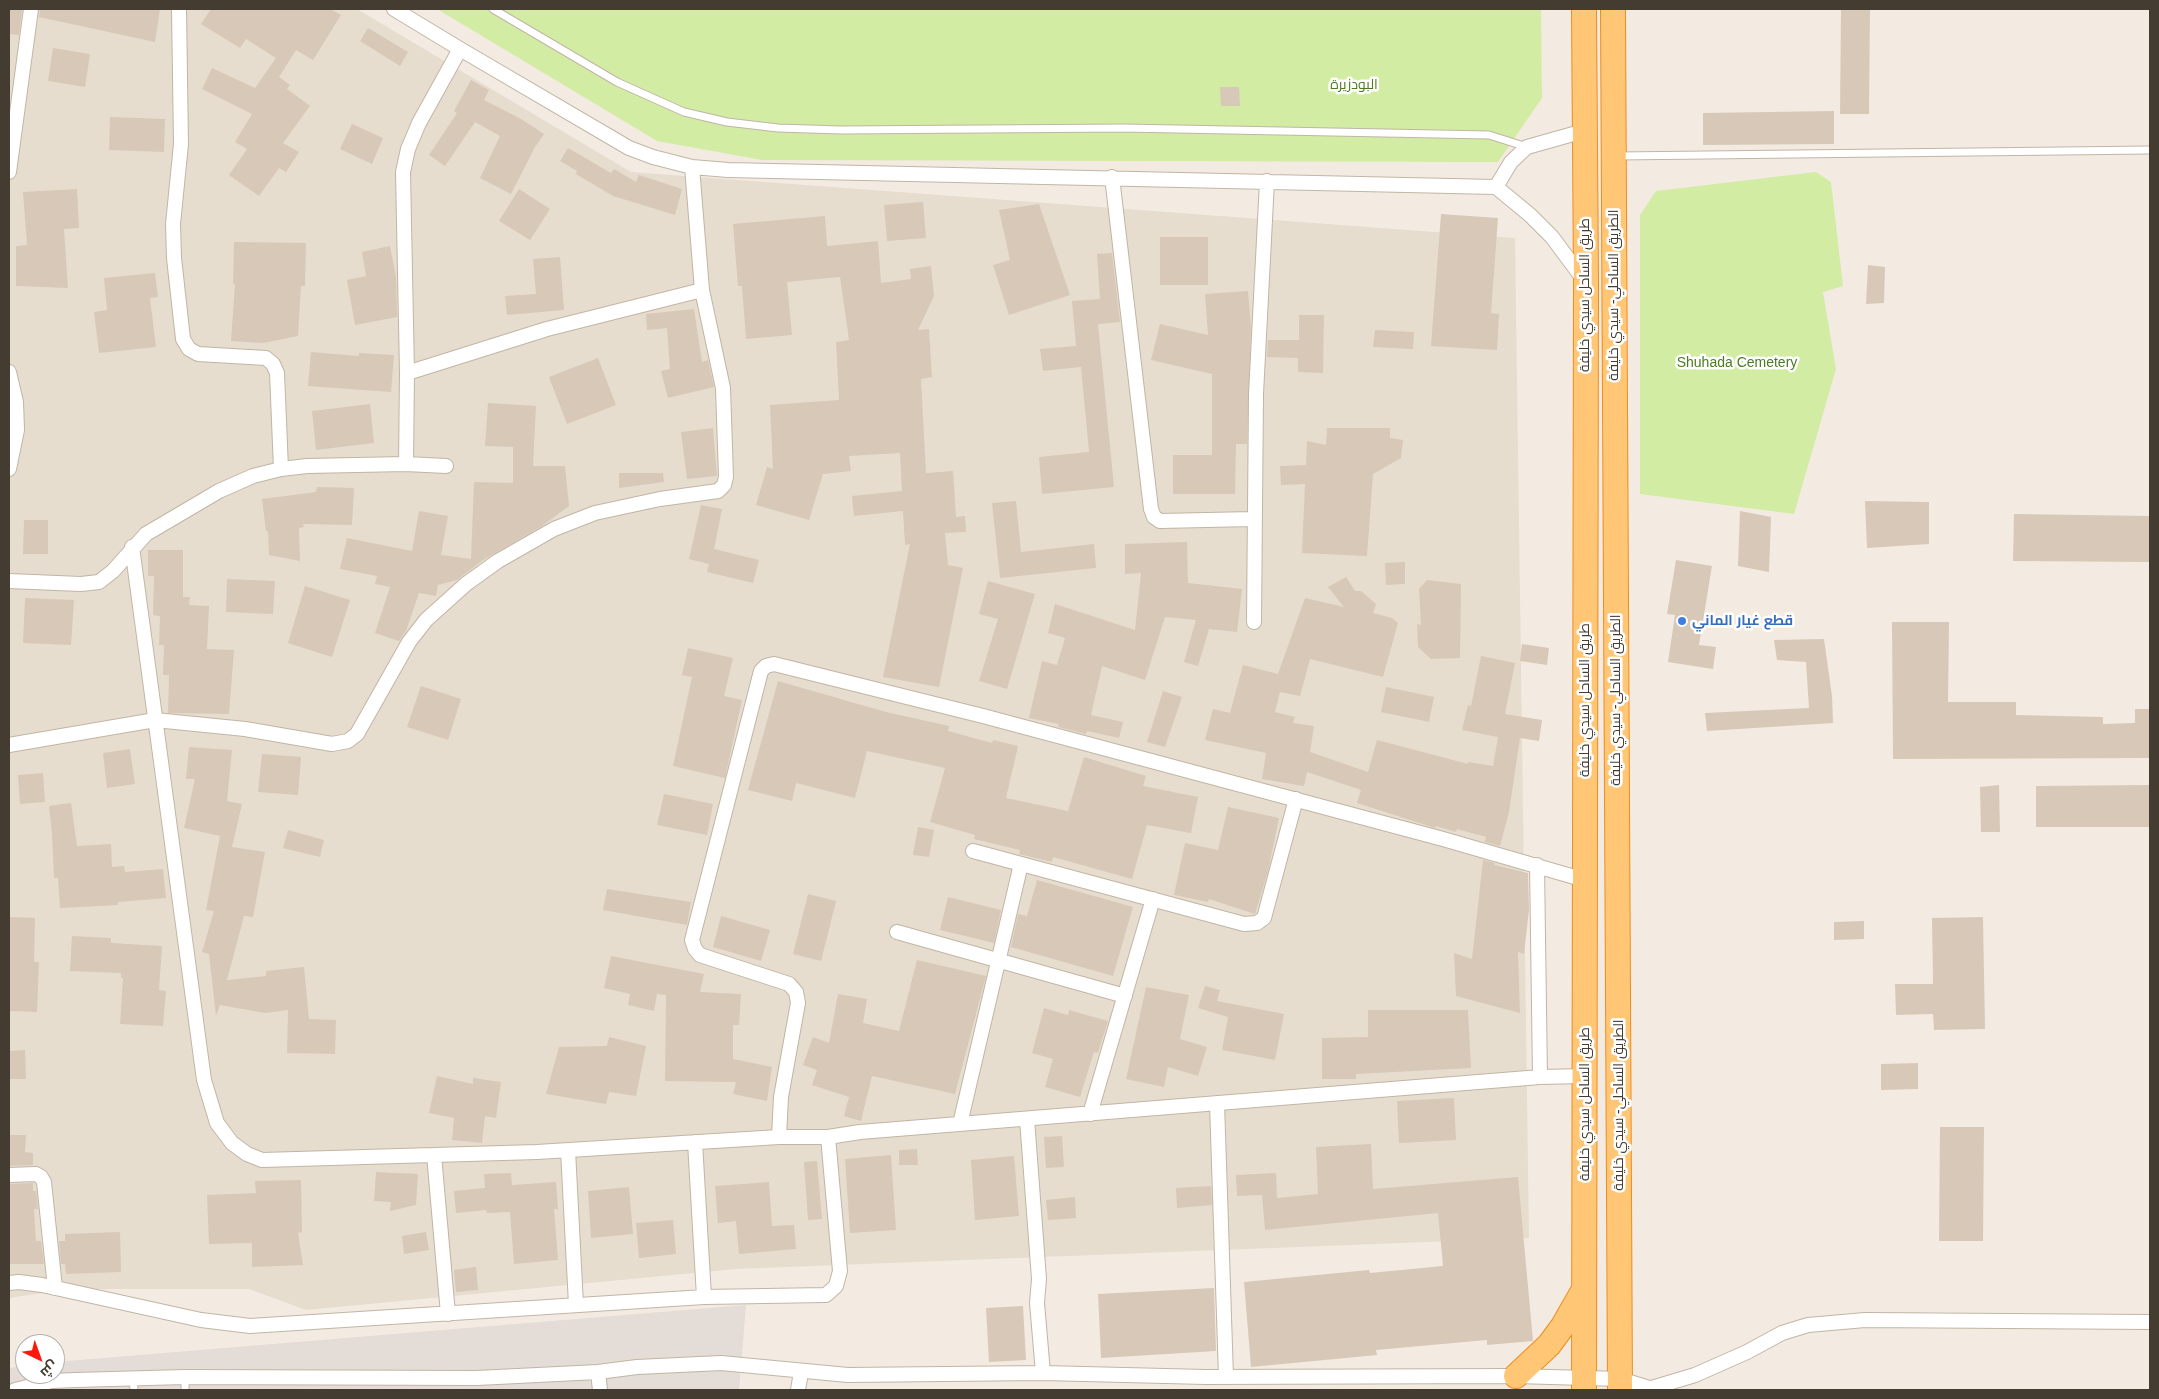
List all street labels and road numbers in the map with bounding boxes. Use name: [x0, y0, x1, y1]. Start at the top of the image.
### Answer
street label: الطريق الساحلي- سيدي خليفة: [1606, 209, 1622, 381]
street label: طريق الساحل سيدي خليفة: [1577, 218, 1593, 372]
street label: الطريق الساحلي- سيدي خليفة: [1608, 614, 1624, 786]
street label: طريق الساحل سيدي خليفة: [1577, 623, 1593, 777]
street label: الطريق الساحلي- سيدي خليفة: [1611, 1019, 1627, 1191]
street label: طريق الساحل سيدي خليفة: [1577, 1027, 1593, 1181]

